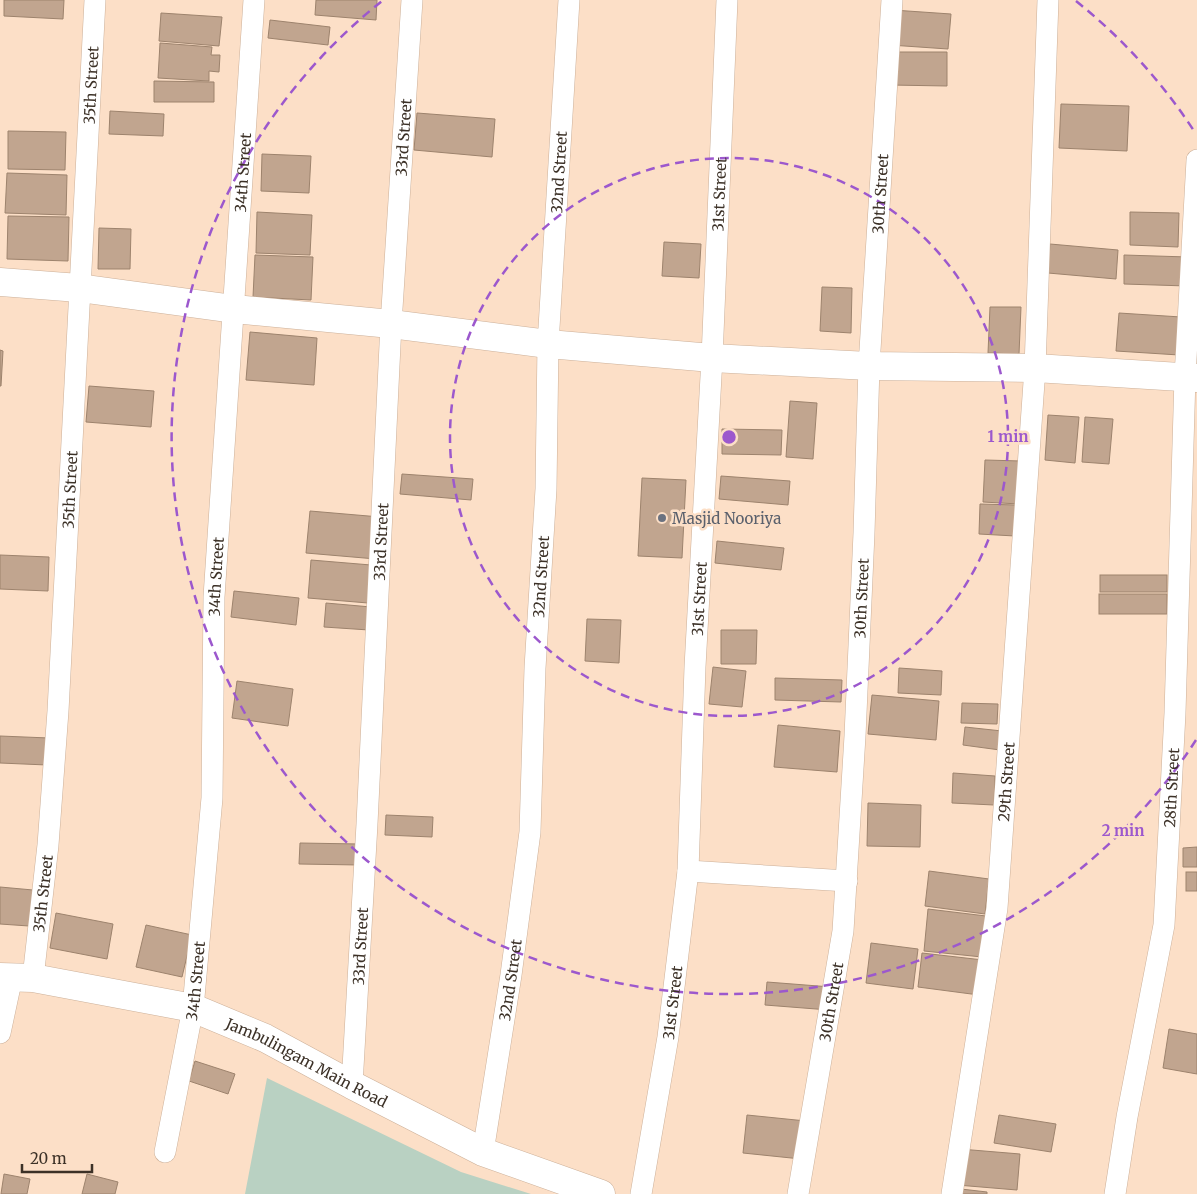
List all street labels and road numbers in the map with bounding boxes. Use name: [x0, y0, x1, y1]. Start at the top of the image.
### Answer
street label: 35th Street: [79, 45, 102, 125]
street label: 33rd Street: [391, 98, 415, 177]
street label: 32nd Street: [546, 130, 570, 214]
street label: 34th Street: [230, 132, 255, 213]
street label: 30th Street: [868, 153, 892, 234]
street label: 31st Street: [708, 157, 730, 232]
street label: 35th Street: [58, 450, 81, 529]
street label: 33rd Street: [369, 502, 392, 581]
street label: 32nd Street: [529, 535, 553, 618]
street label: 34th Street: [204, 536, 228, 616]
street label: 30th Street: [850, 558, 872, 639]
street label: 31st Street: [687, 561, 710, 636]
street label: 29th Street: [994, 741, 1018, 822]
street label: 28th Street: [1160, 747, 1183, 828]
street label: 35th Street: [29, 853, 56, 933]
street label: 33rd Street: [348, 907, 372, 986]
street label: 32nd Street: [494, 938, 525, 1022]
street label: 34th Street: [181, 940, 209, 1022]
street label: 30th Street: [815, 960, 847, 1043]
street label: 31st Street: [658, 964, 686, 1041]
street label: Jambulingam Main Road: [222, 1013, 391, 1111]

